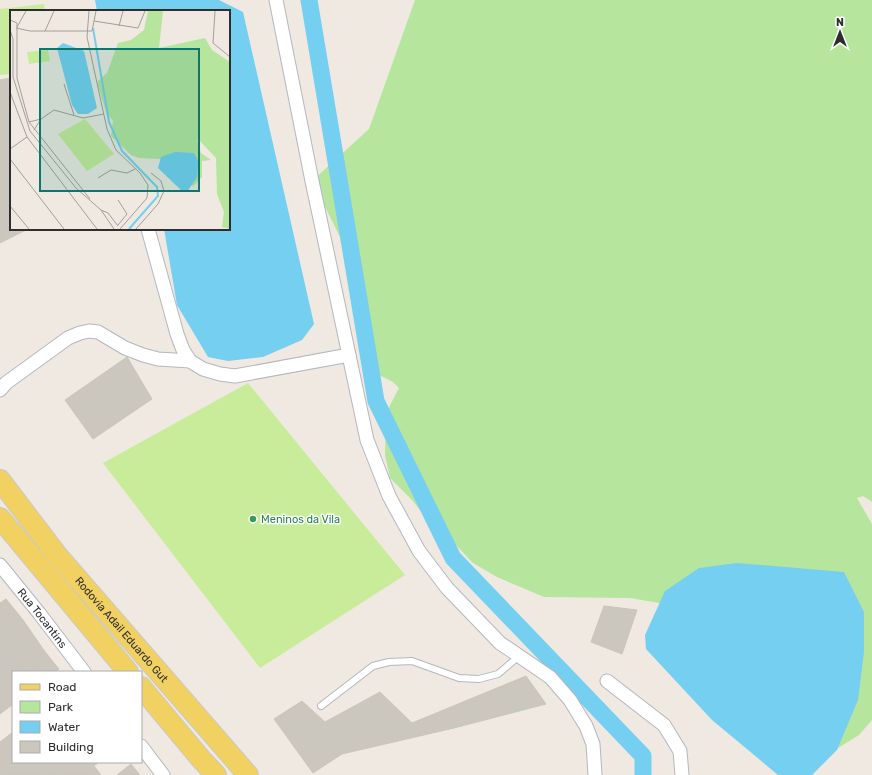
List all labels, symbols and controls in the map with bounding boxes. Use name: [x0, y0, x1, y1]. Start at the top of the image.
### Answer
inset map: [10, 10, 230, 230]
north arrow: [820, 12, 860, 52]
text: N: [836, 16, 844, 29]
place label: Meninos da Vila: [261, 513, 340, 526]
marker: Meninos da Vila: [248, 514, 258, 524]
street label: Rodovia Adail Eduardo Gut: [72, 574, 171, 685]
street label: Rua Tocantins: [15, 586, 70, 651]
legend: [12, 671, 142, 763]
text: Road: [48, 680, 76, 694]
text: Park: [48, 700, 74, 714]
text: Water: [48, 720, 80, 734]
text: Building: [48, 740, 94, 754]

